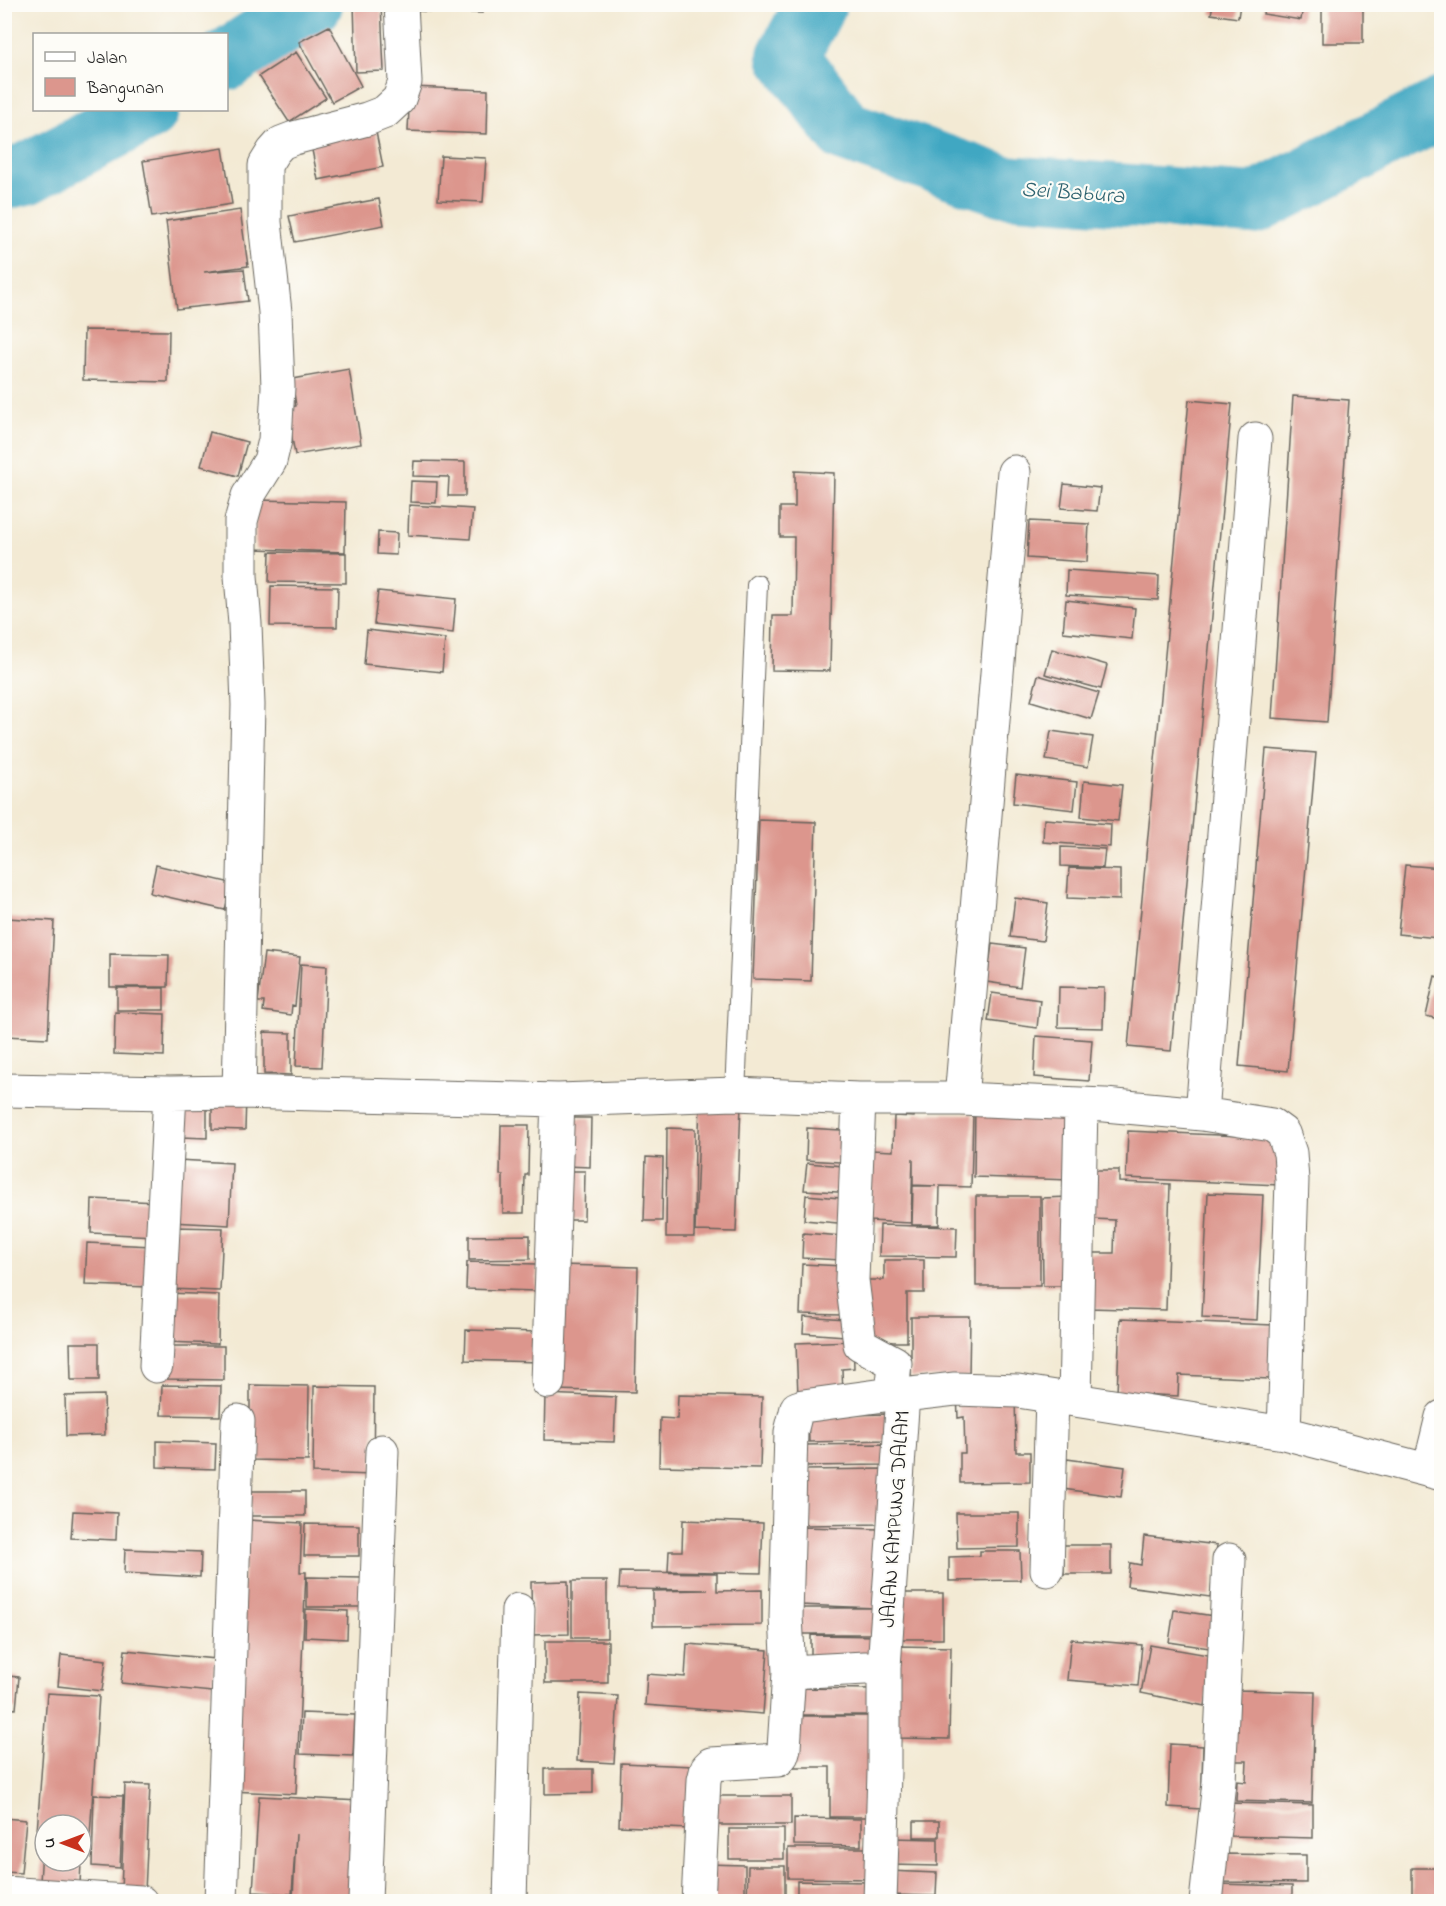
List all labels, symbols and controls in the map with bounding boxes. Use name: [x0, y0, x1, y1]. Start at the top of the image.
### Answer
legend: [33, 33, 228, 111]
text: Jalan: [87, 46, 127, 72]
text: Bangunan: [86, 76, 164, 103]
water label: Sei Babura: [1020, 174, 1126, 214]
street label: JALAN KAMPUNG DALAM: [873, 1409, 919, 1629]
north arrow: [33, 1813, 93, 1873]
text: U: [38, 1838, 62, 1848]

